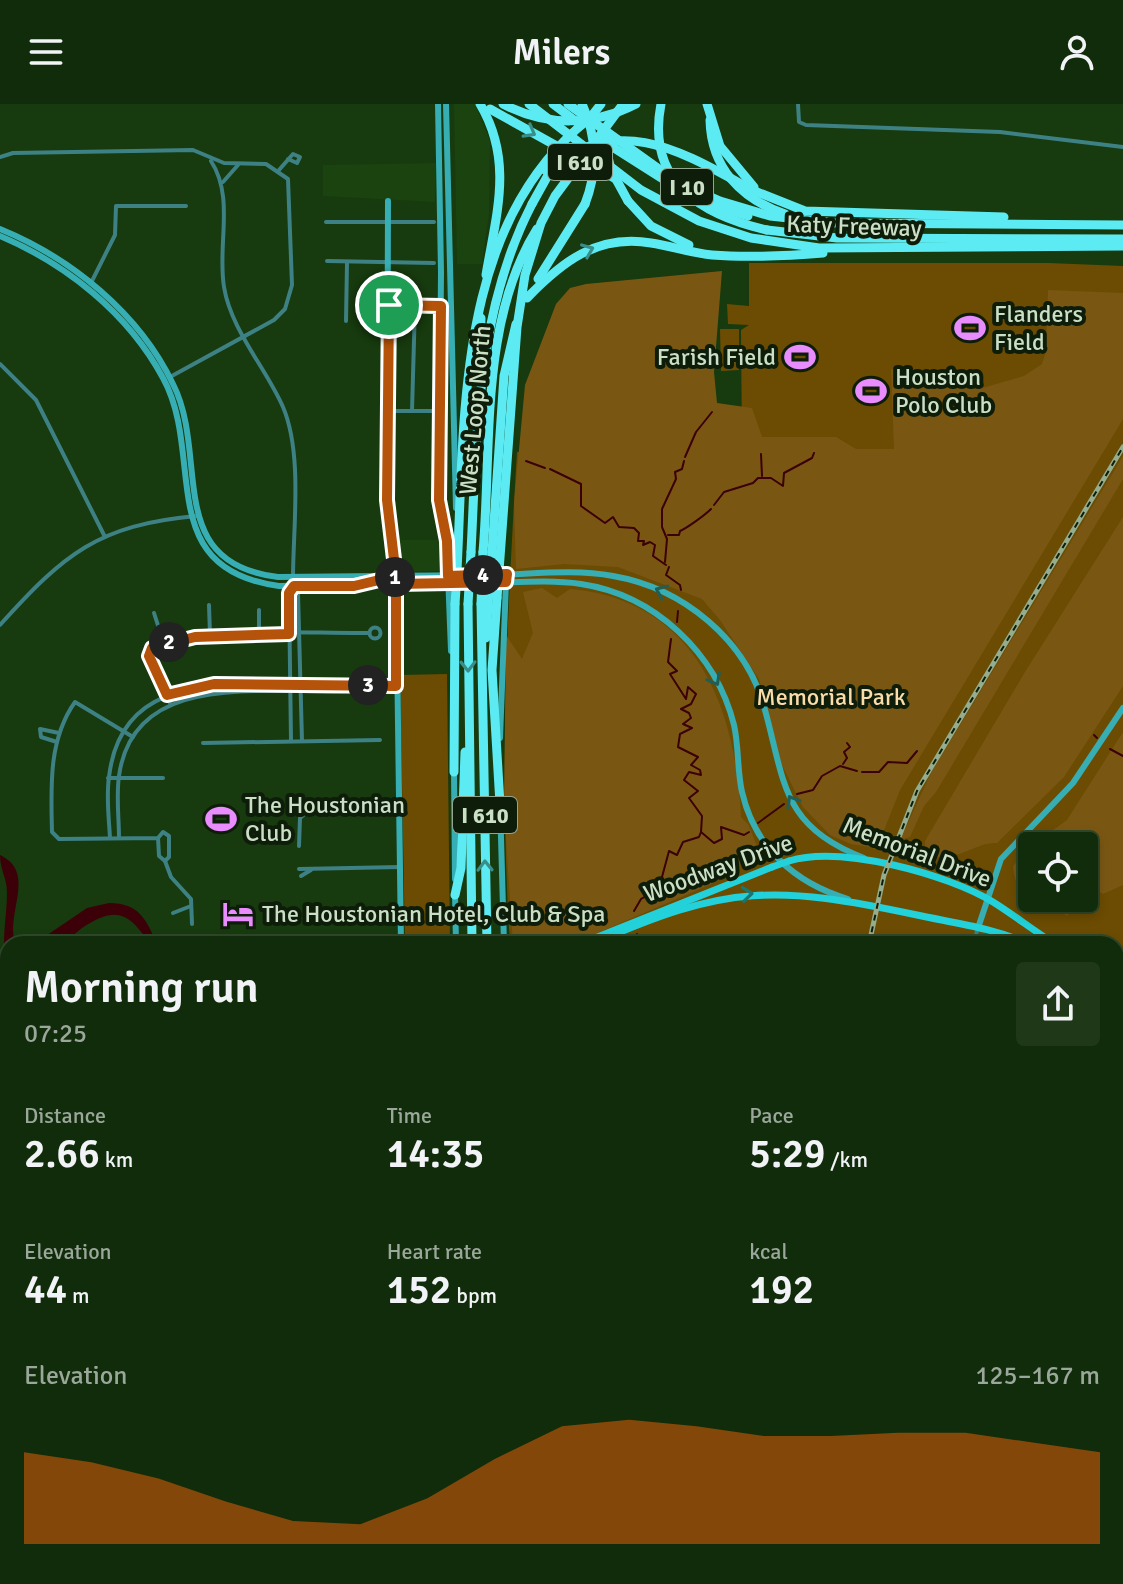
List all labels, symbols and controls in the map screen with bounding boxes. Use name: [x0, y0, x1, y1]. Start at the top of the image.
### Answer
icon: menu: [24, 30, 68, 74]
text: Milers: [513, 30, 610, 75]
icon: person: [1055, 30, 1099, 74]
one-way arrow: [521, 122, 536, 137]
road number: I 610: [548, 144, 612, 180]
road number: I 10: [661, 169, 713, 205]
street label: Katy Freeway: [786, 209, 922, 243]
one-way arrow: [580, 244, 594, 260]
pin: [355, 271, 423, 339]
icon: arrive: [367, 283, 411, 327]
place label: Flanders Field: [994, 299, 1083, 357]
sports icon: Flanders Field: [953, 311, 987, 345]
street label: West Loop North: [453, 324, 497, 496]
sports icon: Farish Field: [783, 340, 817, 374]
place label: Farish Field: [657, 342, 776, 372]
place label: Houston Polo Club: [895, 362, 992, 420]
sports icon: Houston Polo Club: [854, 374, 888, 408]
pin: 4: [463, 555, 503, 595]
pin: 1: [375, 557, 415, 597]
text: 4: [477, 561, 489, 588]
text: 1: [389, 563, 401, 590]
one-way arrow: [654, 584, 669, 600]
pin: 2: [149, 622, 189, 662]
text: 2: [163, 628, 175, 655]
one-way arrow: [459, 660, 476, 673]
pin: 3: [348, 665, 388, 705]
text: 3: [362, 671, 374, 698]
one-way arrow: [705, 671, 721, 686]
park label: Memorial Park: [756, 682, 906, 712]
place label: The Houstonian Club: [245, 790, 405, 848]
one-way arrow: [786, 795, 802, 810]
road number: I 610: [453, 797, 517, 833]
sports icon: The Houstonian Club: [204, 802, 238, 836]
street label: Memorial Drive: [838, 810, 996, 894]
street label: Woodway Drive: [639, 827, 797, 909]
map controls: [1018, 832, 1098, 912]
button: locate: [1018, 832, 1098, 912]
one-way arrow: [477, 859, 494, 872]
one-way arrow: [741, 886, 754, 903]
hotel icon: The Houstonian Hotel, Club & Spa: [221, 897, 255, 931]
place label: The Houstonian Hotel, Club & Spa: [262, 899, 605, 929]
text: Morning run: [24, 961, 259, 1015]
button: share: [1016, 962, 1100, 1046]
text: 07:25: [24, 1018, 87, 1050]
text: Distance: [24, 1102, 106, 1129]
text: Time: [387, 1102, 432, 1129]
text: Pace: [749, 1102, 794, 1129]
text: 2.66: [24, 1129, 100, 1179]
text: 14:35: [387, 1129, 484, 1179]
text: 5:29: [749, 1129, 825, 1179]
text: km: [100, 1146, 133, 1173]
text: /km: [825, 1146, 868, 1173]
text: Elevation: [24, 1238, 112, 1265]
text: Heart rate: [387, 1238, 482, 1265]
text: kcal: [749, 1238, 788, 1265]
text: 44: [24, 1265, 67, 1315]
text: 152: [387, 1265, 451, 1315]
text: 192: [749, 1265, 814, 1315]
text: m: [67, 1282, 90, 1309]
text: bpm: [451, 1282, 497, 1309]
text: Elevation: [24, 1360, 128, 1392]
text: 125–167 m: [976, 1360, 1100, 1392]

